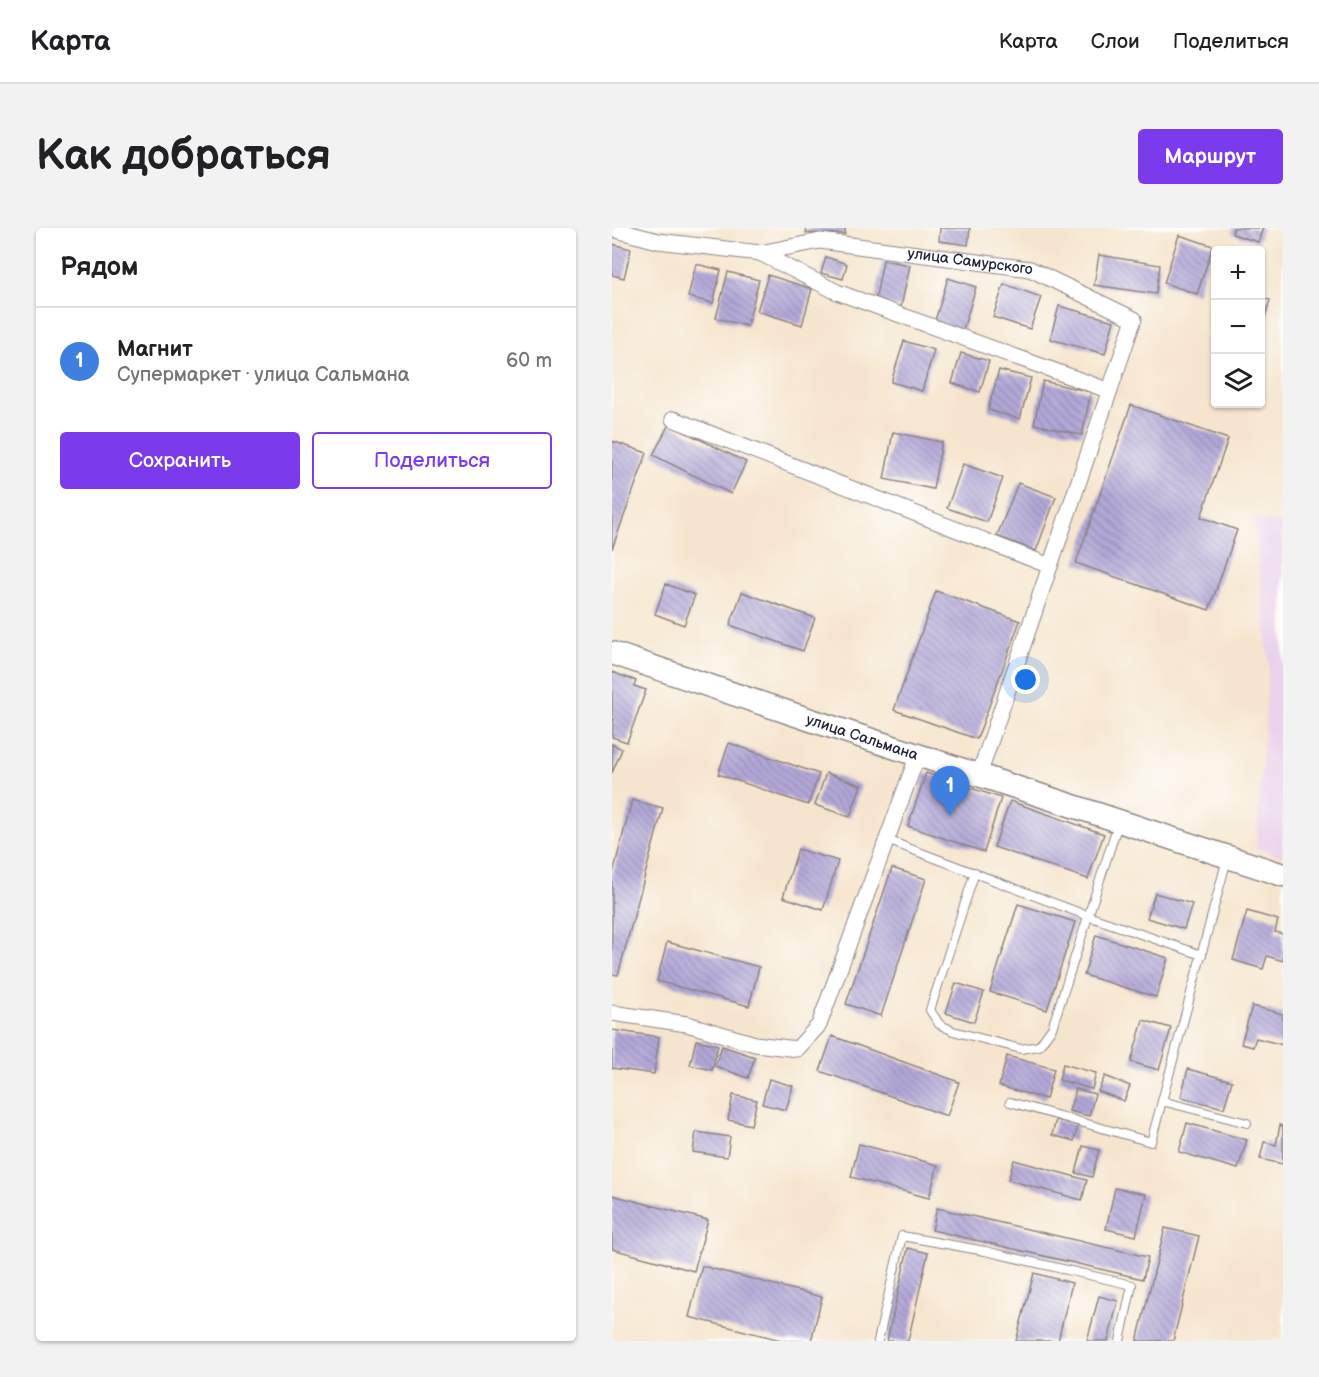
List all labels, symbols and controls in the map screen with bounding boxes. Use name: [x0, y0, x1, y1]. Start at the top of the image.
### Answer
text: Карта: [30, 25, 110, 58]
text: Карта: [999, 29, 1058, 54]
text: Слои: [1091, 29, 1140, 54]
text: Поделиться: [1173, 29, 1289, 54]
button: Маршрут: [1138, 129, 1283, 184]
text: Как добраться: [36, 131, 331, 182]
street label: улица Самурского: [906, 244, 1034, 279]
map controls: [1211, 246, 1265, 408]
button: +: [1211, 246, 1265, 300]
text: Рядом: [60, 252, 138, 283]
button: −: [1211, 300, 1265, 354]
text: Магнит: [117, 336, 193, 363]
text: 1: [75, 349, 84, 373]
text: 60 m: [506, 349, 552, 373]
button: layers: [1211, 354, 1265, 408]
text: Супермаркет · улица Сальмана: [117, 363, 410, 387]
button: Сохранить: [60, 432, 300, 489]
button: Поделиться: [312, 432, 552, 489]
your location: [1011, 665, 1040, 694]
street label: улица Сальмана: [804, 710, 921, 765]
pin: 1: [930, 766, 970, 816]

